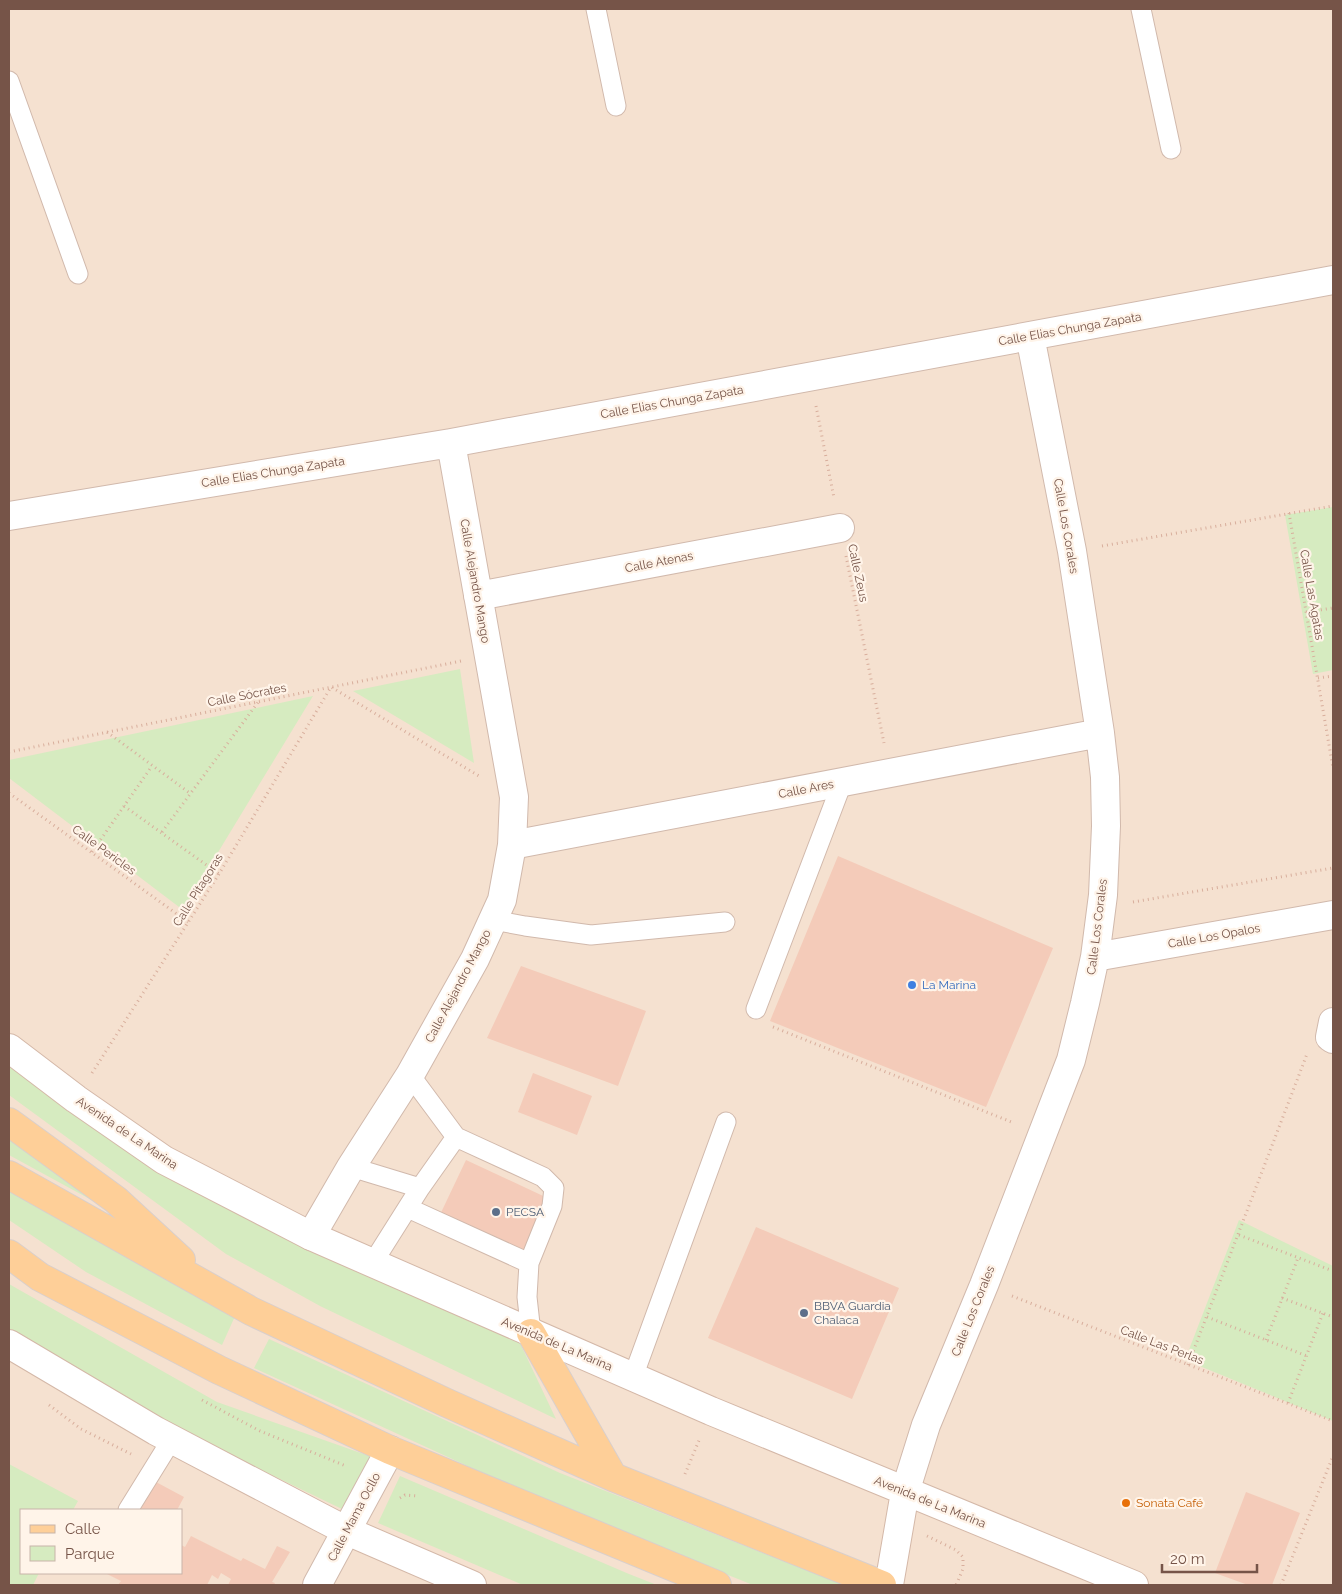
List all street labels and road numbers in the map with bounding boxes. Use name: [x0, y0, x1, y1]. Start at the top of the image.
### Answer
street label: Calle Elias Chunga Zapata: [997, 310, 1143, 348]
street label: Calle Elias Chunga Zapata: [599, 383, 745, 421]
street label: Calle Elias Chunga Zapata: [200, 454, 346, 490]
street label: Calle Los Corales: [1051, 477, 1081, 575]
street label: Calle Alejandro Mango: [457, 518, 493, 644]
street label: Calle Zeus: [845, 543, 871, 603]
street label: Calle Atenas: [624, 548, 694, 575]
street label: Calle Las Agatas: [1297, 549, 1327, 642]
street label: Calle Sócrates: [206, 680, 288, 709]
street label: Calle Ares: [777, 777, 835, 801]
street label: Calle Pericles: [69, 822, 139, 878]
street label: Calle Pitagoras: [170, 851, 226, 929]
street label: Calle Los Corales: [1084, 878, 1110, 976]
street label: Calle Los Opalos: [1167, 921, 1261, 951]
street label: Calle Alejandro Mango: [422, 927, 494, 1045]
street label: Avenida de La Marina: [74, 1094, 180, 1172]
street label: Calle Los Corales: [948, 1263, 998, 1358]
street label: Avenida de La Marina: [499, 1314, 615, 1374]
street label: Calle Las Perlas: [1118, 1323, 1206, 1367]
street label: Calle Mama Ocllo: [325, 1470, 383, 1564]
street label: Avenida de La Marina: [872, 1473, 988, 1531]

